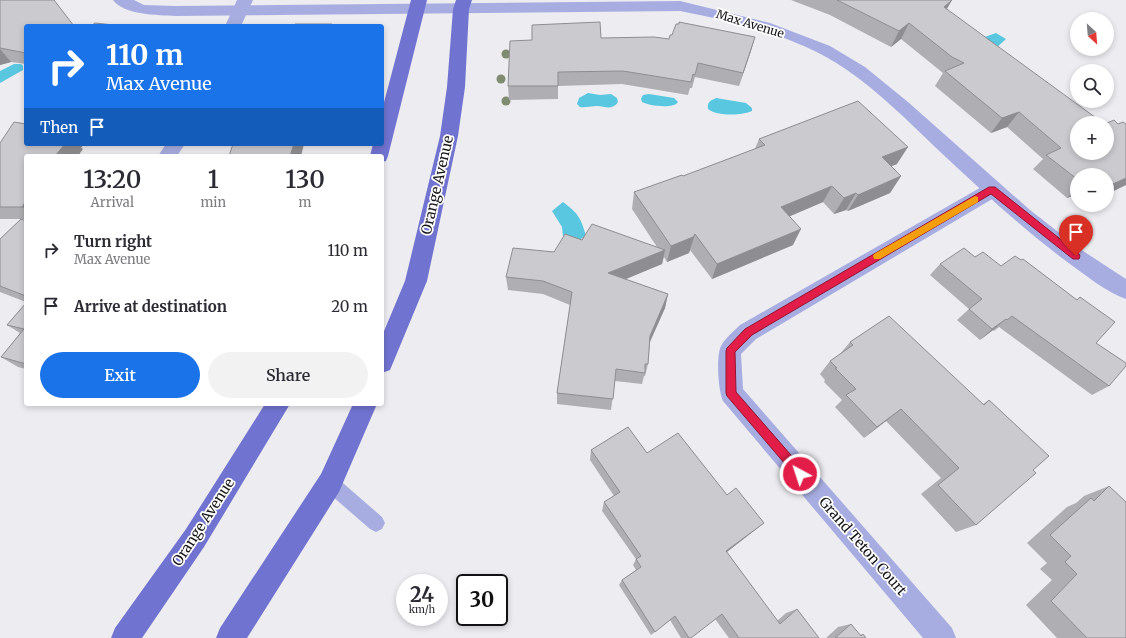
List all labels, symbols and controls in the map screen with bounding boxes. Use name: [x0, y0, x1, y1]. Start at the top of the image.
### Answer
street label: Max Avenue: [714, 6, 786, 41]
north arrow: [1070, 12, 1114, 56]
map controls: [1070, 12, 1114, 212]
text: 110 m: [106, 37, 183, 73]
icon: right: [40, 40, 92, 92]
button: search: [1070, 64, 1114, 108]
text: Max Avenue: [106, 72, 212, 95]
icon: arrive: [86, 116, 108, 138]
button: +: [1070, 116, 1114, 160]
text: Then: [40, 118, 78, 137]
street label: Orange Avenue: [417, 134, 457, 236]
text: 13:20: [83, 164, 141, 195]
text: 1: [208, 164, 219, 195]
text: 130: [285, 164, 325, 195]
button: −: [1070, 168, 1114, 212]
text: Arrival: [91, 194, 134, 211]
text: min: [200, 194, 226, 211]
text: m: [299, 194, 312, 211]
pin: [1059, 215, 1093, 256]
icon: arrive: [1065, 221, 1087, 243]
text: Turn right: [74, 232, 152, 251]
icon: right: [40, 239, 62, 261]
text: 110 m: [327, 241, 368, 260]
text: Max Avenue: [74, 251, 150, 268]
icon: arrive: [40, 295, 62, 317]
text: Arrive at destination: [74, 297, 227, 316]
text: 20 m: [331, 297, 368, 316]
button: Exit: [40, 352, 200, 398]
button: Share: [208, 352, 368, 398]
position arrow: [779, 453, 821, 495]
street label: Orange Avenue: [168, 475, 238, 569]
street label: Grand Teton Court: [815, 493, 911, 599]
speed limit sign: 30: [456, 574, 508, 626]
text: 24: [410, 582, 434, 607]
text: km/h: [409, 603, 435, 616]

